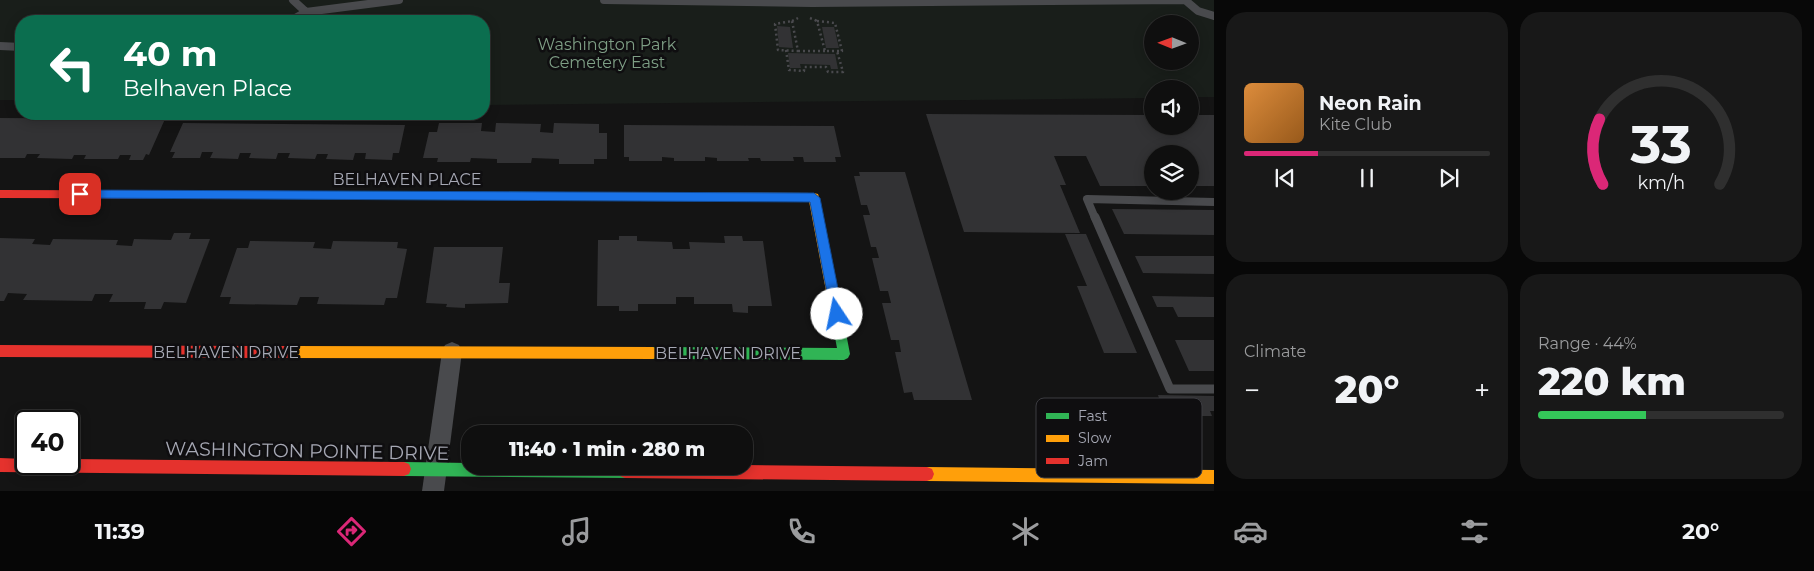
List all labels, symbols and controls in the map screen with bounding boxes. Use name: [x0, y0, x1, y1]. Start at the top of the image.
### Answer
north arrow: [1144, 15, 1199, 70]
map controls: [1144, 15, 1199, 200]
text: 40 m: [123, 32, 218, 75]
icon: left: [40, 35, 105, 100]
park label: Washington Park Cemetery East: [538, 35, 677, 72]
text: Belhaven Place: [123, 75, 292, 102]
button: sound: [1144, 80, 1199, 135]
text: Neon Rain: [1319, 92, 1422, 115]
text: 33: [1629, 113, 1692, 176]
text: Kite Club: [1319, 115, 1392, 134]
button: layers: [1144, 145, 1199, 200]
icon: previous: [1271, 164, 1299, 192]
icon: pause: [1353, 164, 1381, 192]
icon: next: [1435, 164, 1463, 192]
street label: BELHAVEN PLACE: [332, 170, 482, 189]
text: km/h: [1637, 172, 1685, 193]
pin: [59, 173, 101, 215]
icon: arrive: [66, 180, 94, 208]
position arrow: [810, 287, 862, 339]
text: Range · 44%: [1538, 334, 1637, 353]
text: Climate: [1244, 342, 1306, 361]
street label: BELHAVEN DRIVE: [153, 343, 299, 362]
street label: BELHAVEN DRIVE: [655, 344, 801, 363]
text: 220 km: [1538, 358, 1686, 405]
text: 20°: [1335, 366, 1399, 413]
text: −: [1244, 373, 1260, 407]
text: +: [1474, 373, 1490, 407]
legend: [1036, 398, 1202, 478]
text: Fast: [1078, 407, 1108, 425]
speed limit sign: 40: [15, 410, 80, 475]
text: Slow: [1078, 429, 1112, 447]
street label: WASHINGTON POINTE DRIVE: [165, 437, 449, 465]
text: 11:40 · 1 min · 280 m: [509, 438, 705, 461]
text: Jam: [1077, 452, 1108, 470]
icon: directions: [334, 514, 369, 549]
icon: music: [559, 514, 594, 549]
icon: phone: [784, 514, 819, 549]
icon: climate: [1008, 514, 1043, 549]
icon: car: [1233, 514, 1268, 549]
icon: filters: [1457, 514, 1492, 549]
text: 11:39: [95, 518, 145, 545]
text: 20°: [1682, 518, 1719, 545]

